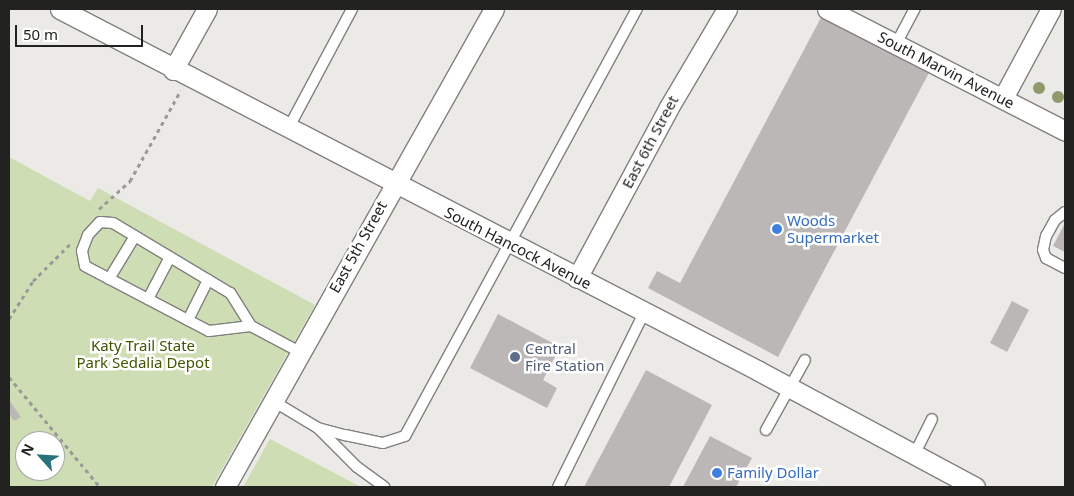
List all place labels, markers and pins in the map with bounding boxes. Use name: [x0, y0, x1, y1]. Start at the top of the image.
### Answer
place label: Woods Supermarket: [787, 211, 879, 246]
marker: Woods Supermarket: [771, 223, 783, 235]
place label: Central Fire Station: [525, 339, 605, 374]
marker: Central Fire Station: [509, 351, 521, 363]
place label: Family Dollar: [727, 464, 819, 482]
marker: Family Dollar: [711, 467, 723, 479]

